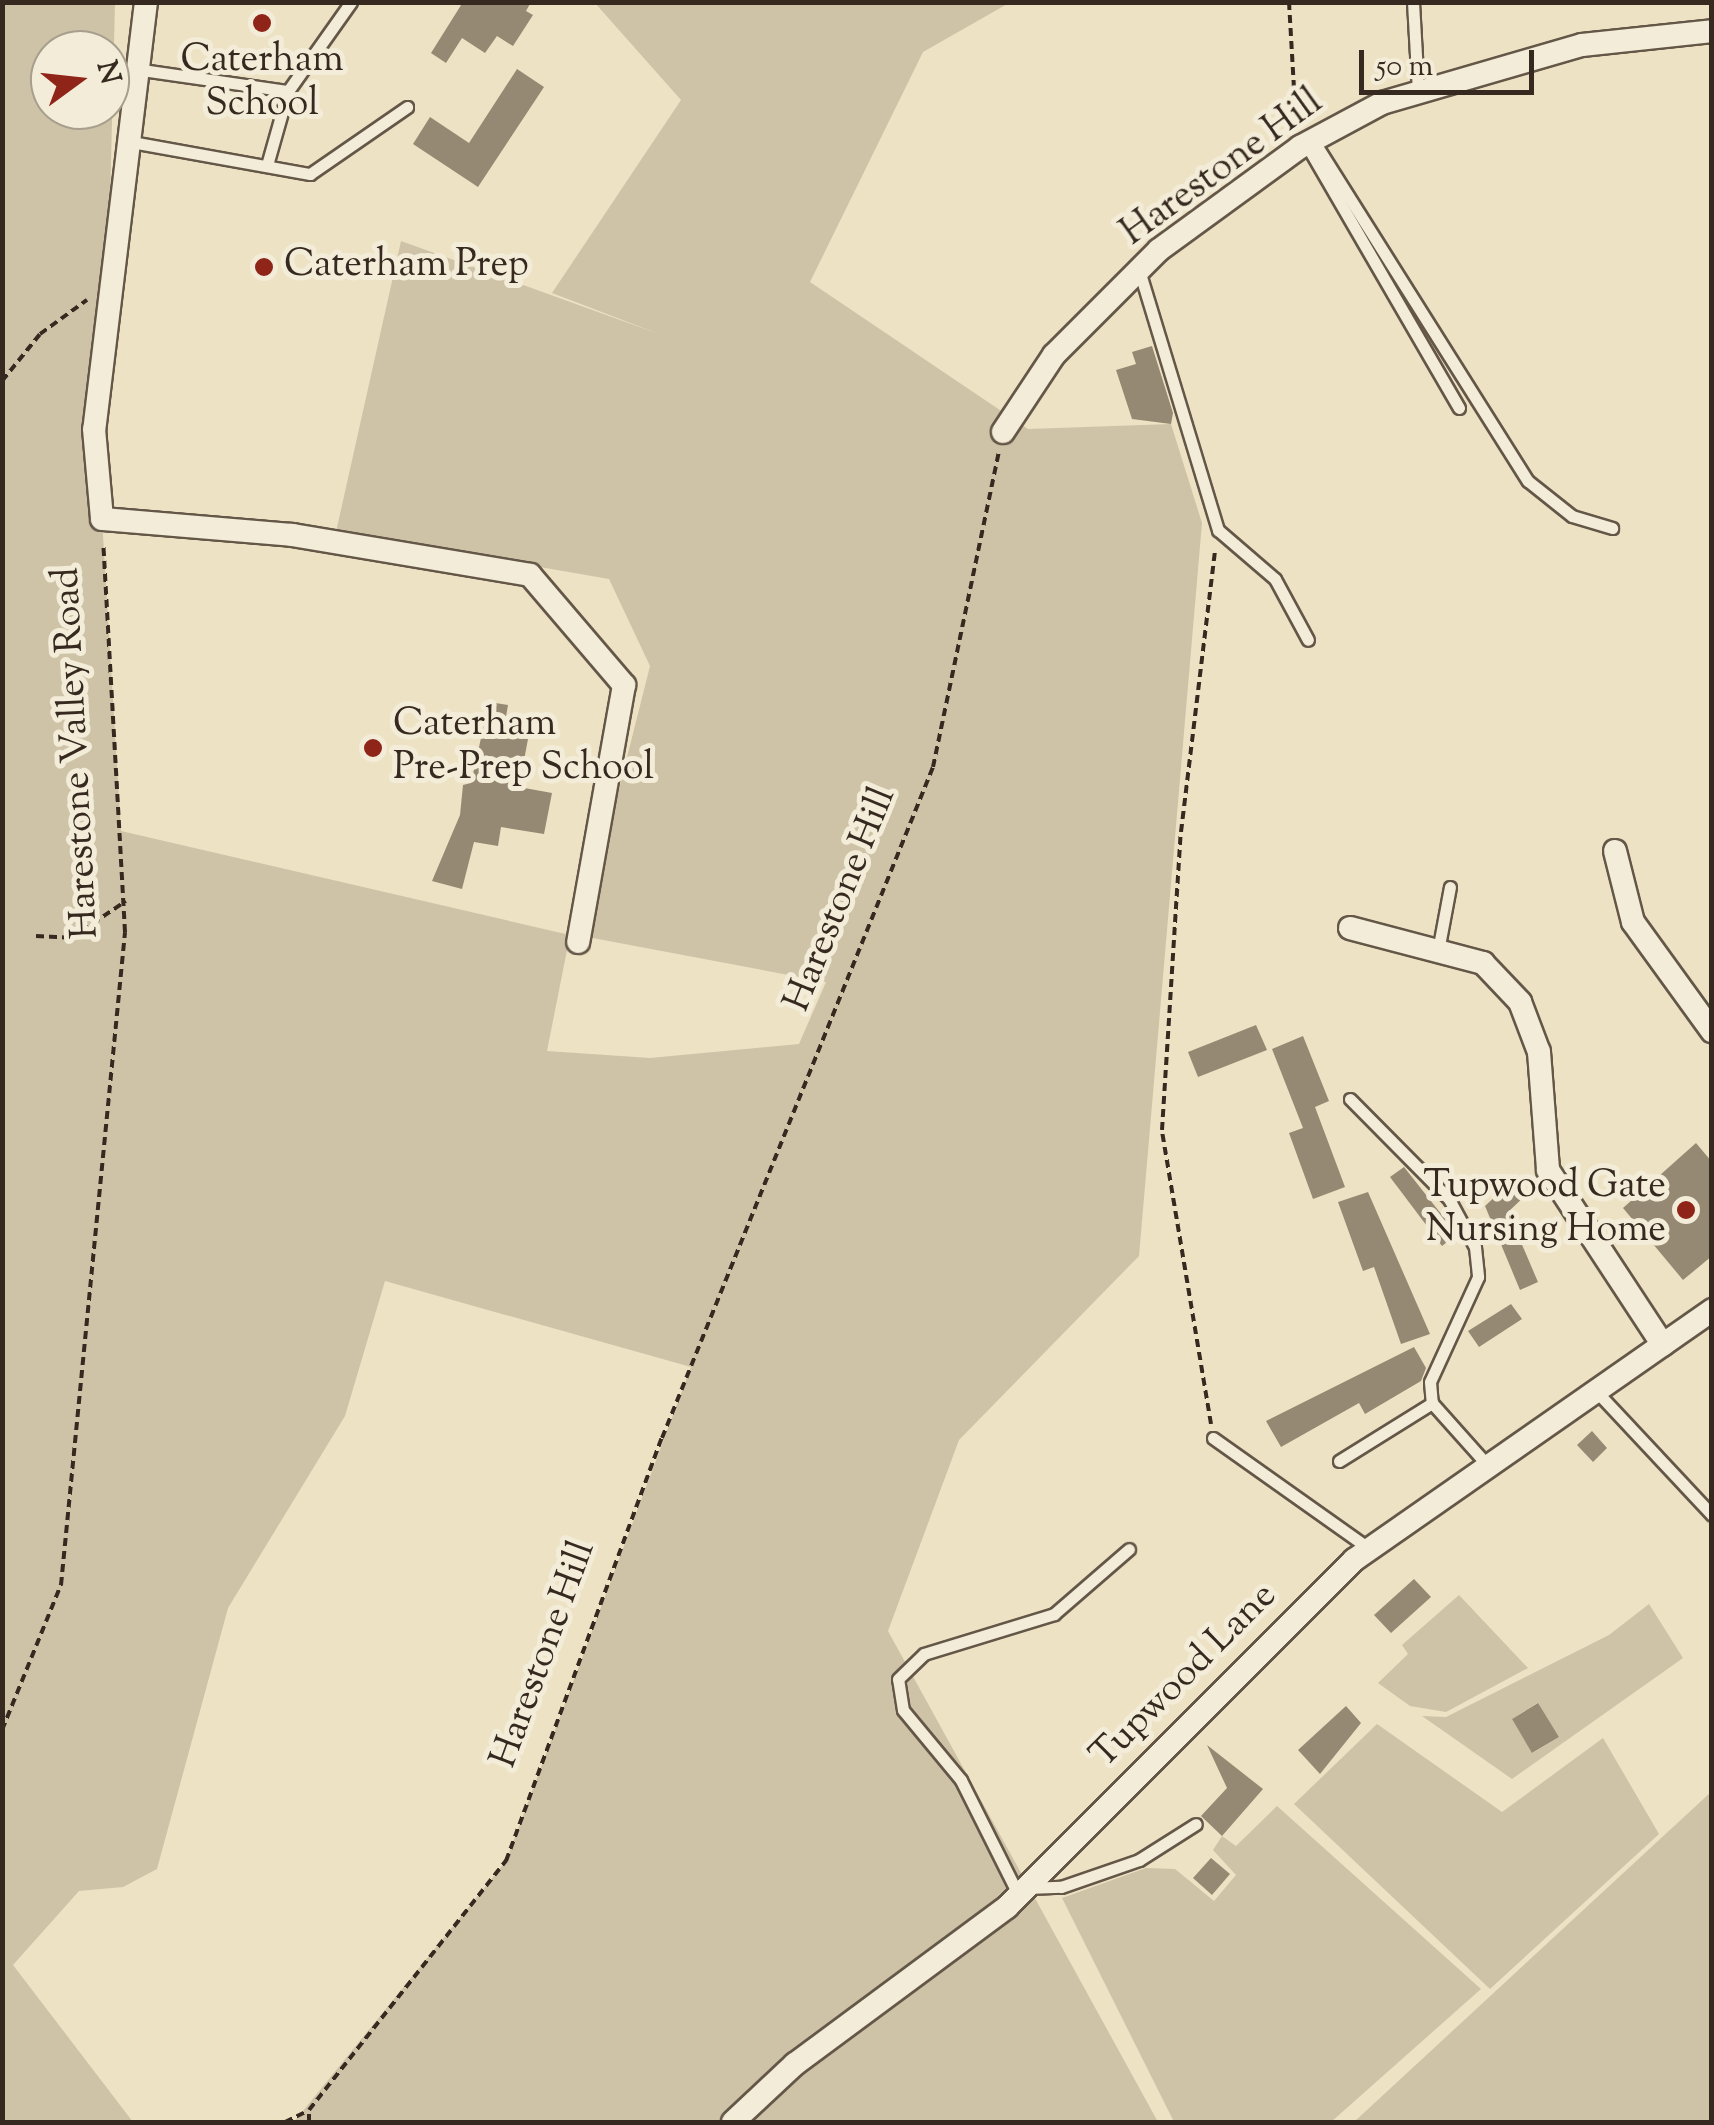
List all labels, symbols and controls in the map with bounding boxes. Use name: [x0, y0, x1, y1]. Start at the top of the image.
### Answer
marker: Caterham School: [251, 12, 273, 34]
north arrow: [30, 30, 130, 130]
scale bar: [1364, 30, 1539, 92]
place label: Caterham School: [180, 39, 344, 128]
text: 50 m: [1376, 46, 1433, 89]
text: N: [85, 57, 129, 89]
street label: Harestone Hill: [1113, 81, 1333, 257]
place label: Caterham Prep: [284, 244, 529, 290]
marker: Caterham Prep: [253, 256, 275, 278]
street label: Harestone Valley Road: [45, 566, 111, 940]
place label: Caterham Pre-Prep School: [393, 703, 654, 792]
marker: Caterham Pre-Prep School: [362, 737, 384, 759]
street label: Harestone Hill: [776, 781, 908, 1019]
place label: Tupwood Gate Nursing Home: [1423, 1165, 1666, 1254]
marker: Tupwood Gate Nursing Home: [1675, 1199, 1697, 1221]
street label: Harestone Hill: [483, 1536, 607, 1774]
street label: Tupwood Lane: [1083, 1575, 1287, 1779]

